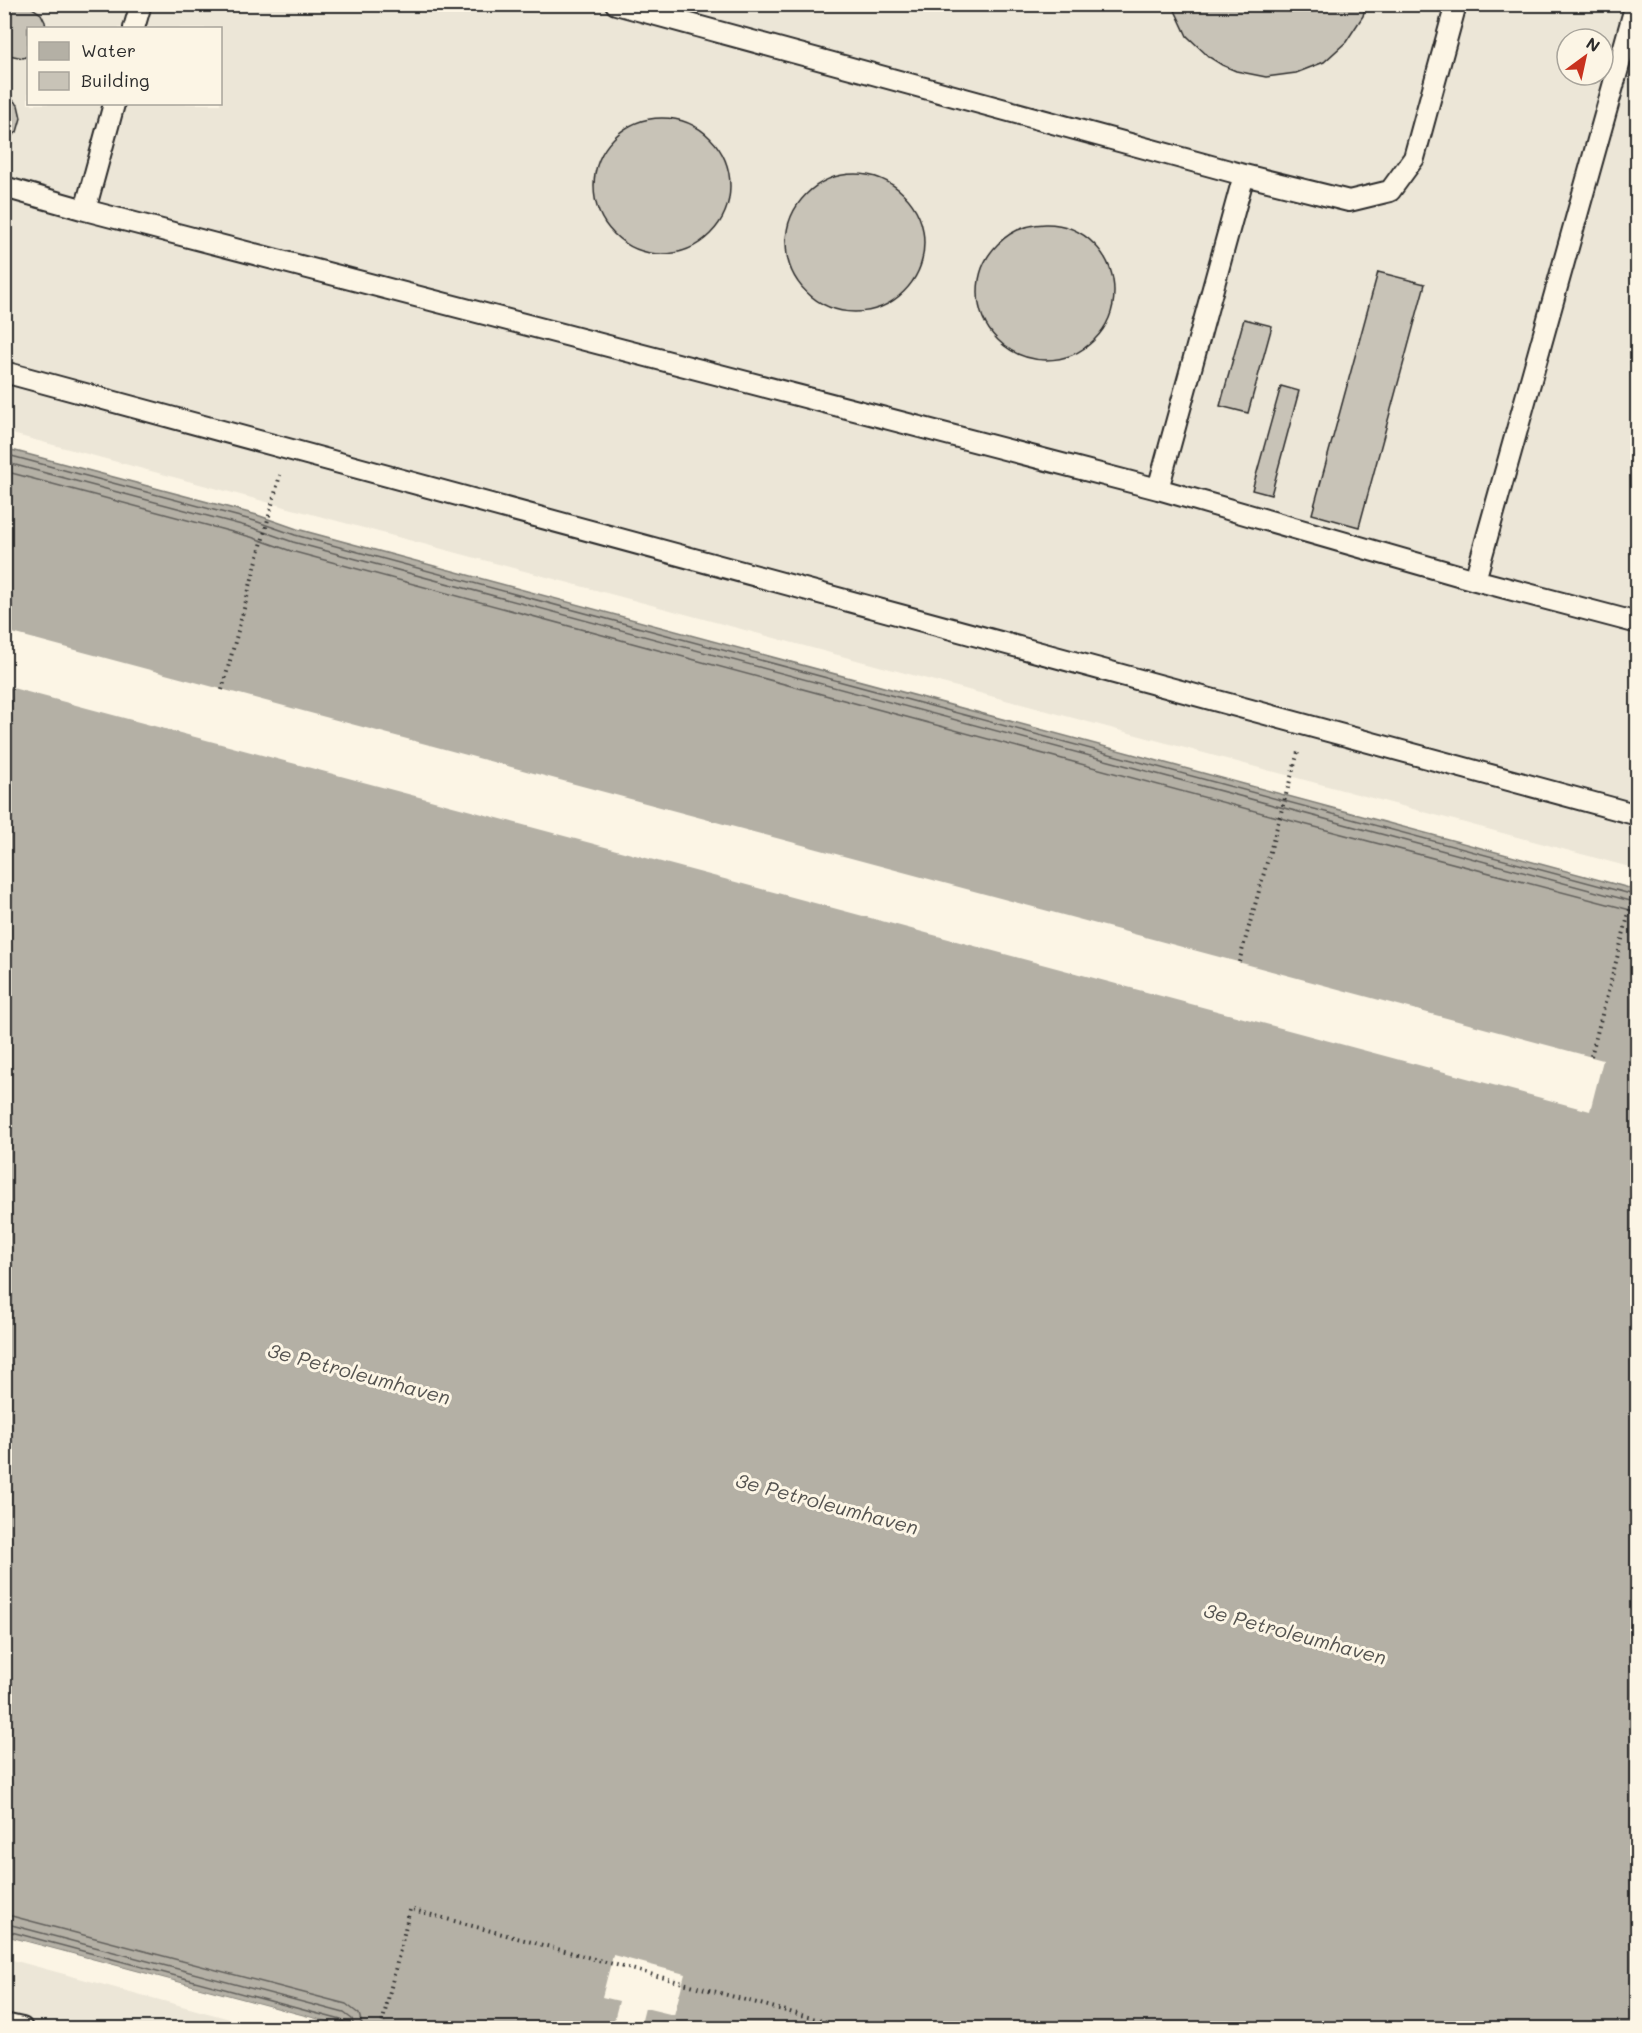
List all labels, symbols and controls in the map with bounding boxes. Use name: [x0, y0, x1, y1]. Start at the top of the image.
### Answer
legend: [27, 27, 222, 105]
north arrow: [1555, 27, 1615, 87]
text: N: [1583, 32, 1604, 56]
text: Water: [81, 38, 136, 62]
text: Building: [81, 68, 149, 92]
water label: 3e Petroleumhaven: [265, 1336, 453, 1410]
water label: 3e Petroleumhaven: [733, 1466, 921, 1540]
water label: 3e Petroleumhaven: [1201, 1596, 1389, 1670]

